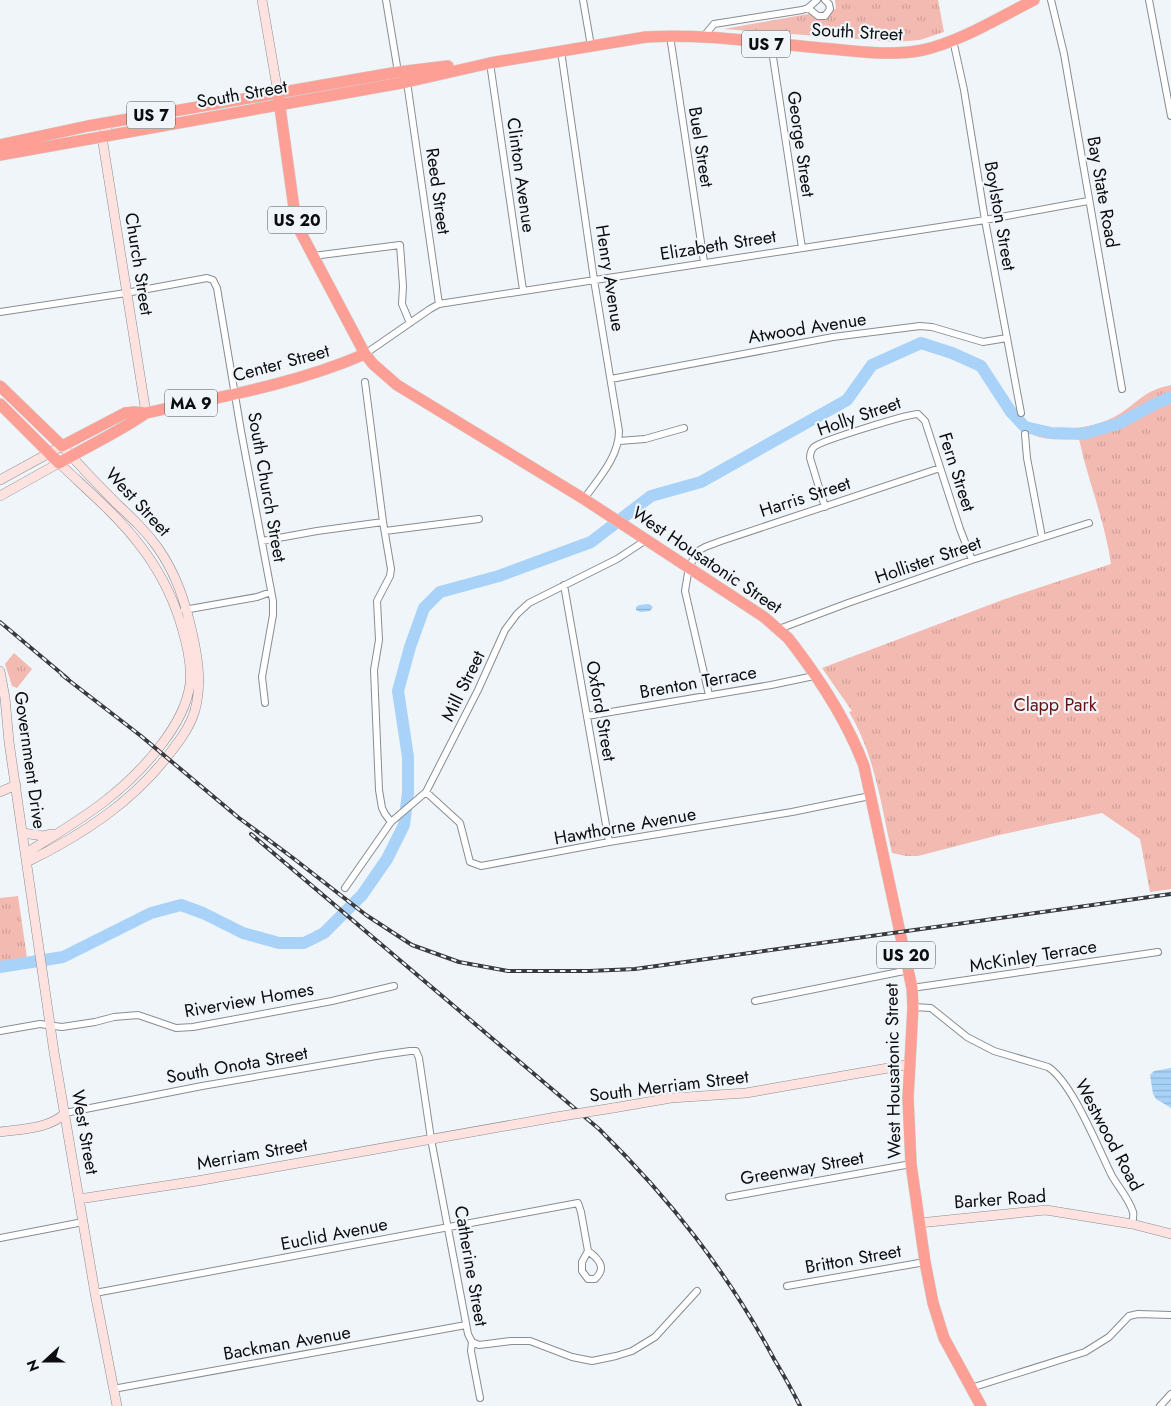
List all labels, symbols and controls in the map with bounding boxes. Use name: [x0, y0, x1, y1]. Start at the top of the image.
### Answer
street label: South Street: [811, 17, 904, 47]
road number: US 7: [742, 31, 790, 58]
street label: South Street: [195, 73, 290, 115]
street label: George Street: [781, 89, 821, 199]
road number: US 7: [127, 102, 175, 128]
street label: Buel Street: [682, 105, 720, 190]
street label: Clinton Avenue: [500, 116, 542, 234]
street label: Bay State Road: [1080, 134, 1126, 250]
street label: Reed Street: [419, 146, 457, 237]
street label: Boylston Street: [978, 159, 1023, 274]
road number: US 20: [268, 206, 326, 234]
street label: Church Street: [118, 211, 160, 318]
street label: Henry Avenue: [589, 223, 631, 333]
street label: Elizabeth Street: [658, 223, 779, 267]
street label: Atwood Avenue: [746, 306, 868, 350]
street label: Center Street: [230, 337, 333, 388]
road number: MA 9: [165, 389, 217, 416]
street label: Holly Street: [814, 389, 905, 442]
street label: South Church Street: [241, 410, 293, 565]
street label: Fern Street: [932, 429, 982, 516]
street label: West Street: [99, 462, 177, 543]
street label: Harris Street: [756, 470, 854, 524]
street label: West Housatonic Street: [627, 500, 788, 620]
street label: Hollister Street: [871, 529, 985, 590]
street label: Mill Street: [435, 646, 492, 726]
street label: Oxford Street: [579, 659, 623, 764]
street label: Brenton Terrace: [637, 659, 759, 705]
street label: Government Drive: [7, 690, 53, 830]
park label: Clapp Park: [1013, 692, 1097, 718]
street label: Hawthorne Avenue: [552, 801, 698, 851]
street label: McKinley Terrace: [967, 933, 1099, 979]
road number: US 20: [877, 942, 935, 968]
street label: Riverview Homes: [182, 976, 316, 1024]
street label: West Housatonic Street: [878, 982, 908, 1159]
street label: South Onota Street: [164, 1040, 310, 1090]
street label: South Merriam Street: [588, 1063, 751, 1109]
street label: Westwood Road: [1069, 1074, 1149, 1196]
street label: West Street: [65, 1088, 105, 1177]
street label: Merriam Street: [195, 1131, 310, 1177]
street label: Greenway Street: [738, 1144, 866, 1192]
street label: Barker Road: [953, 1183, 1047, 1215]
street label: Catherine Street: [448, 1204, 495, 1329]
street label: Euclid Avenue: [278, 1211, 390, 1257]
street label: Britton Street: [803, 1238, 904, 1280]
street label: Backman Avenue: [221, 1319, 353, 1367]
north arrow: [20, 1336, 70, 1386]
text: N: [22, 1357, 44, 1374]

